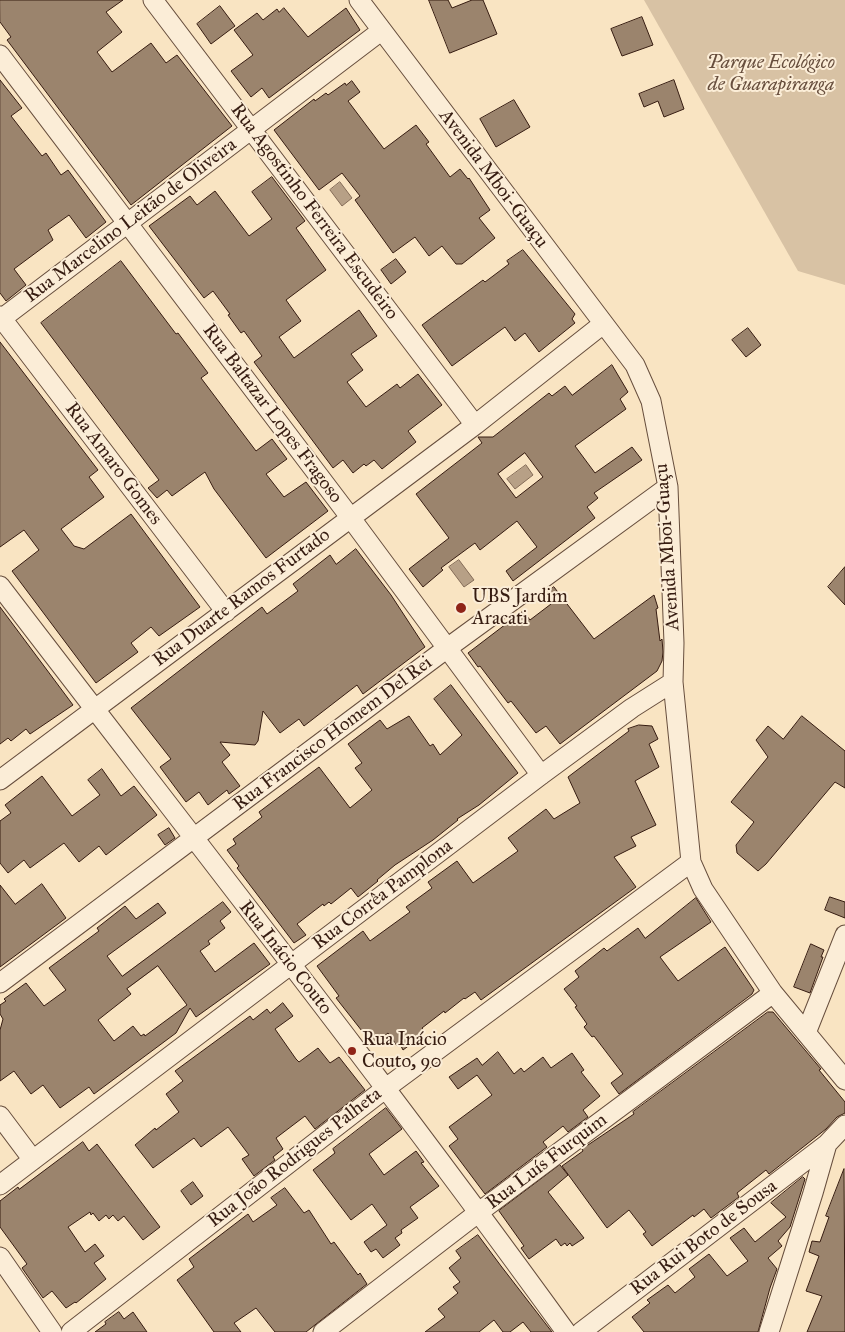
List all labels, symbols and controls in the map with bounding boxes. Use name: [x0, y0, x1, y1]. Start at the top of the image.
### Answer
park label: Parque Ecológico de Guarapiranga: [707, 52, 835, 96]
street label: Rua Agostinho Ferreira Escudeiro: [225, 99, 403, 325]
street label: Avenida Mboi-Guaçu: [433, 105, 553, 253]
street label: Rua Marcelino Leitão de Oliveira: [21, 134, 241, 308]
street label: Rua Baltazar Lopes Fragoso: [197, 320, 347, 508]
street label: Rua Amaro Gomes: [60, 398, 166, 530]
street label: Avenida Mboi-Guaçu: [651, 463, 685, 631]
street label: Rua Duarte Ramos Furtado: [149, 524, 335, 672]
place label: UBS Jardim Aracati: [472, 586, 568, 630]
marker: UBS Jardim Aracati: [454, 601, 468, 615]
street label: Rua Francisco Homem Del Rei: [229, 652, 437, 816]
street label: Rua Corrêa Pamplona: [309, 835, 457, 955]
street label: Rua Inácio Couto: [234, 897, 336, 1019]
place label: Rua Inácio Couto, 90: [362, 1029, 447, 1073]
marker: Rua Inácio Couto, 90: [346, 1045, 358, 1057]
street label: Rua João Rodrigues Palheta: [204, 1083, 386, 1233]
street label: Rua Luís Furquim: [482, 1109, 612, 1215]
street label: Rua Rui Boto de Sousa: [626, 1175, 782, 1301]

